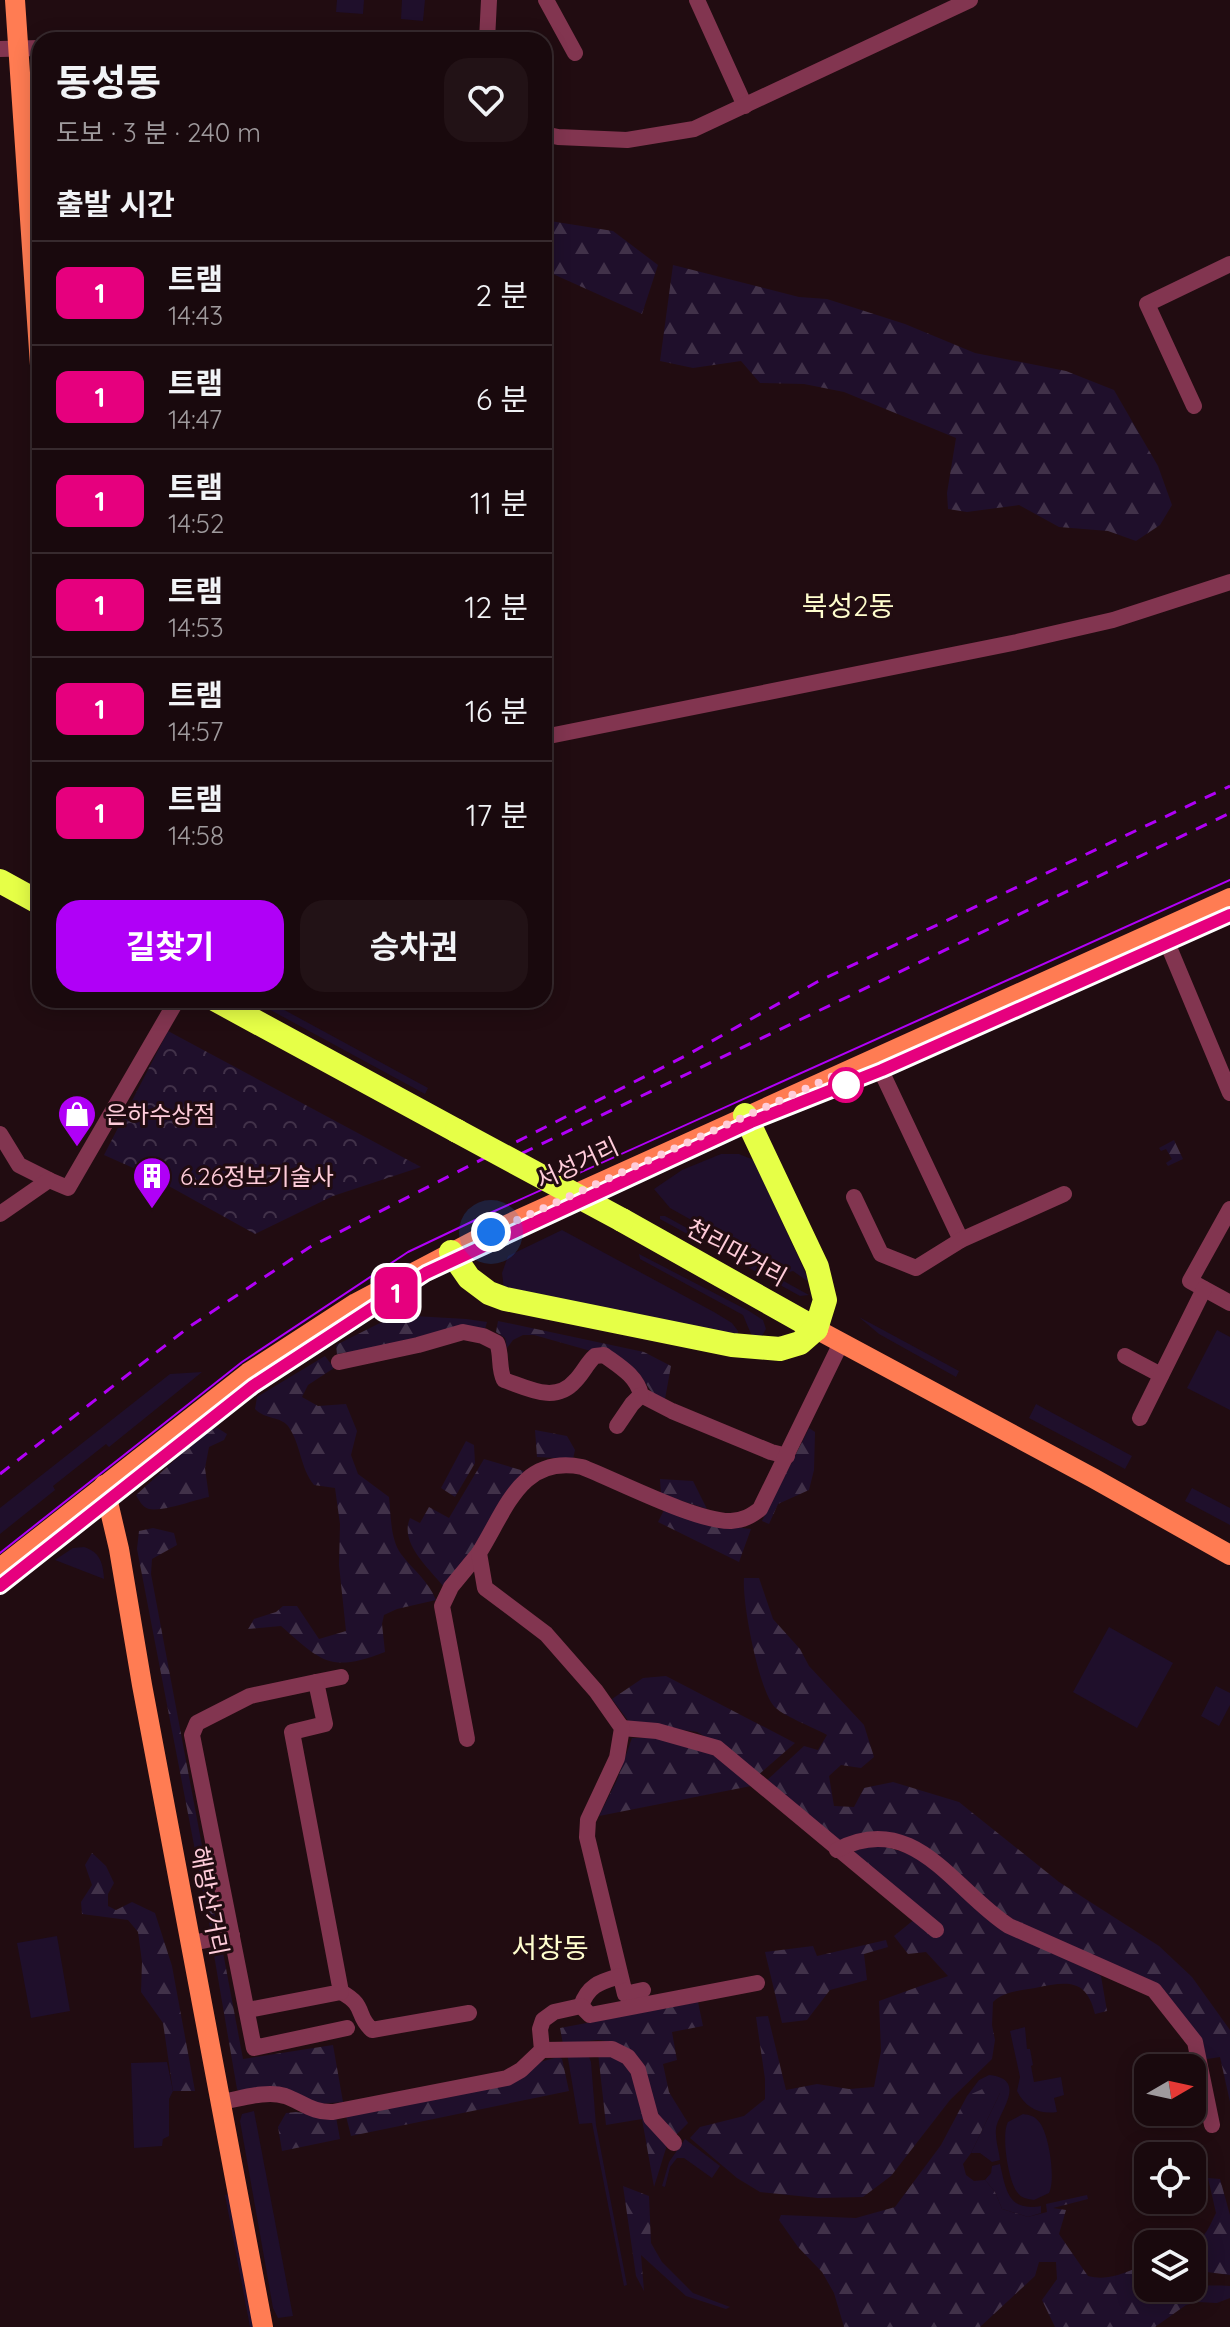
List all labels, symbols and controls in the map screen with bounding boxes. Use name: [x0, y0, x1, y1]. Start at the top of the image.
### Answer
text: 동성동: [56, 58, 161, 106]
button: heart: [444, 58, 528, 142]
text: 도보 · 3 분 · 240 m: [56, 116, 261, 149]
text: 출발 시간: [56, 185, 175, 223]
text: 트램: [168, 260, 223, 298]
text: 1: [95, 275, 105, 310]
text: 2 분: [476, 276, 528, 314]
text: 14:43: [168, 299, 223, 332]
text: 트램: [168, 364, 223, 402]
text: 1: [95, 379, 105, 414]
text: 6 분: [476, 380, 528, 418]
text: 14:47: [168, 403, 222, 436]
text: 트램: [168, 468, 223, 506]
text: 1: [95, 483, 105, 518]
text: 11 분: [470, 484, 528, 522]
text: 14:52: [168, 507, 224, 540]
text: 트램: [168, 572, 223, 610]
text: 1: [95, 587, 105, 622]
text: 12 분: [464, 588, 528, 626]
district label: 북성2동: [802, 588, 894, 623]
text: 14:53: [168, 611, 224, 644]
text: 트램: [168, 676, 223, 714]
text: 1: [95, 691, 105, 726]
text: 16 분: [465, 692, 528, 730]
text: 14:57: [168, 715, 223, 748]
text: 트램: [168, 780, 223, 818]
text: 1: [95, 795, 105, 830]
text: 17 분: [466, 796, 528, 834]
text: 14:58: [168, 819, 224, 852]
button: 길찾기: [56, 900, 284, 992]
button: 승차권: [300, 900, 528, 992]
unlabelled marker: [829, 1068, 863, 1102]
shop icon: 은하수상점: [56, 1093, 98, 1148]
place label: 은하수상점: [105, 1099, 215, 1129]
street label: 서성거리: [531, 1131, 623, 1195]
building icon: 6.26정보기술사: [131, 1155, 173, 1210]
place label: 6.26정보기술사: [180, 1161, 334, 1191]
your location: [471, 1212, 511, 1252]
street label: 천리마거리: [681, 1212, 793, 1292]
line badge: 1: [370, 1267, 422, 1319]
text: 1: [391, 1275, 401, 1310]
street label: 해방산거리: [185, 1844, 235, 1958]
district label: 서창동: [511, 1930, 589, 1965]
north arrow: [1134, 2054, 1206, 2126]
map controls: [1134, 2054, 1206, 2302]
button: locate: [1134, 2142, 1206, 2214]
button: layers: [1134, 2230, 1206, 2302]

